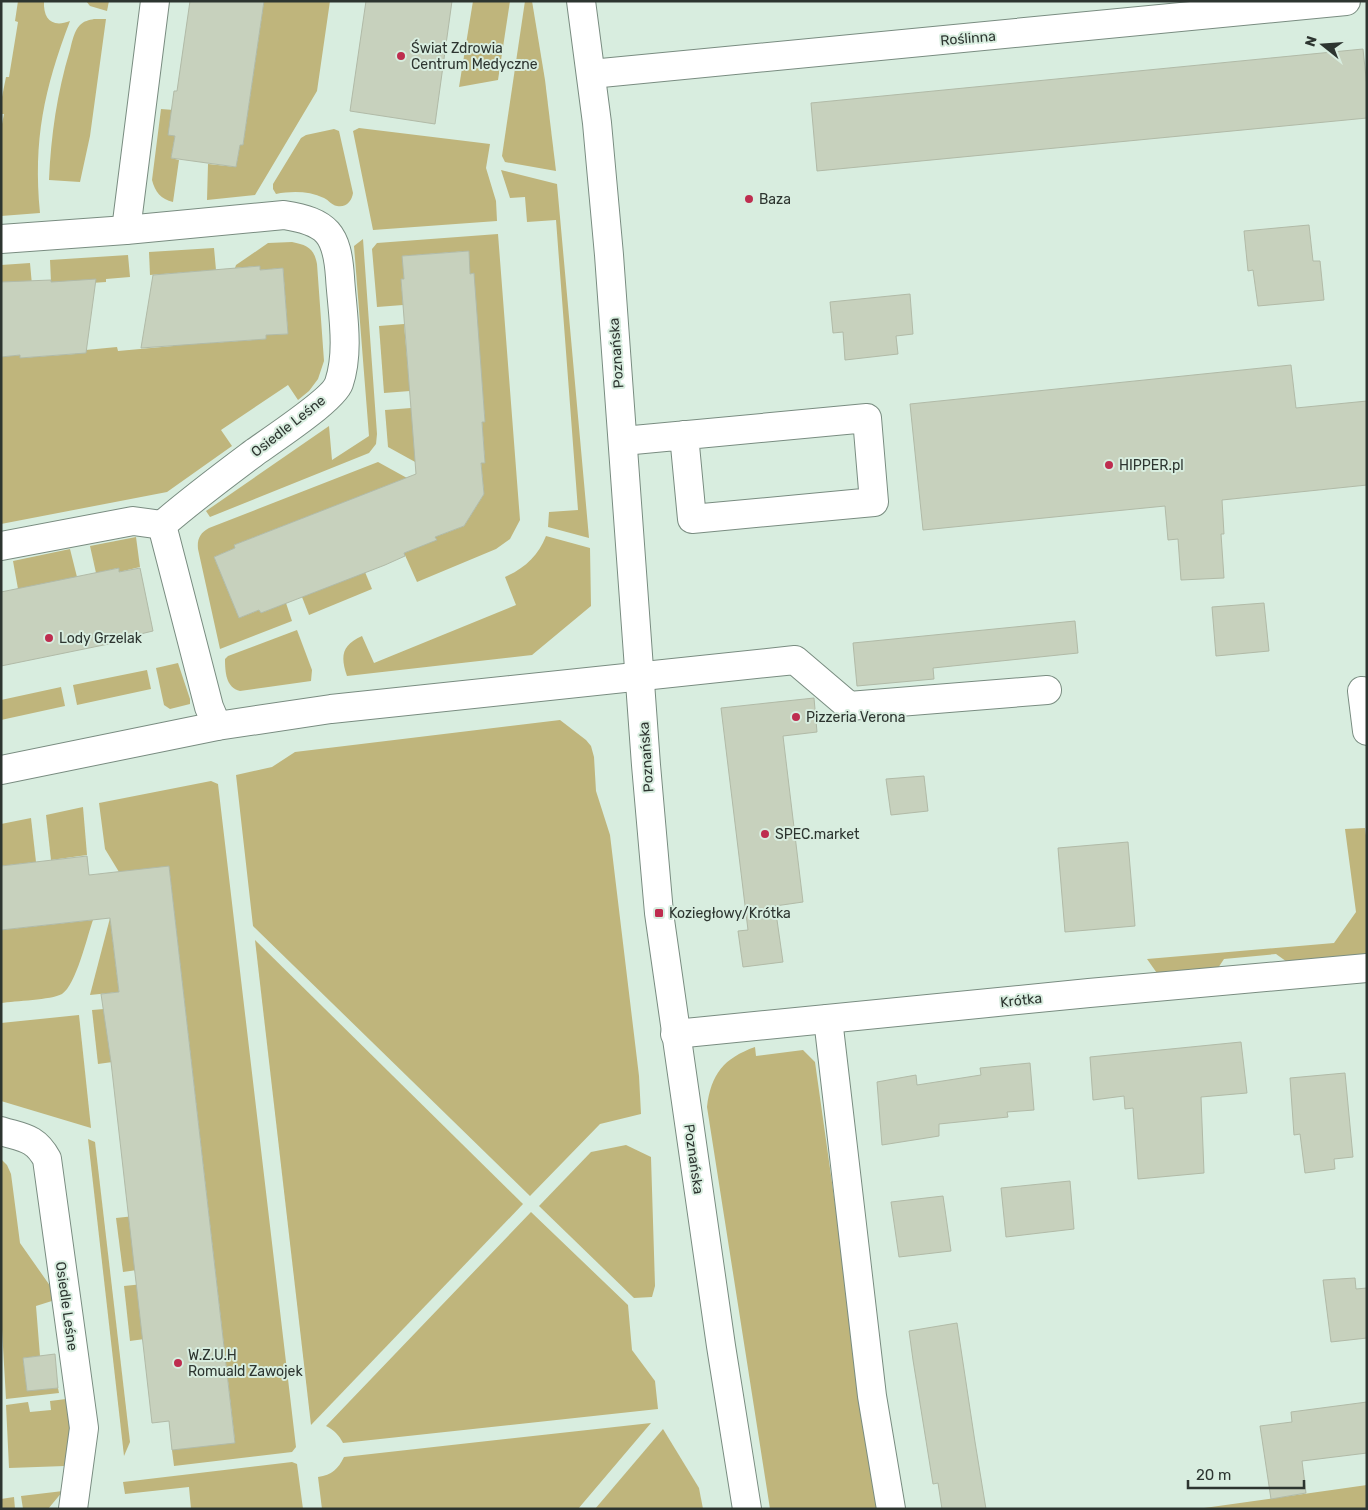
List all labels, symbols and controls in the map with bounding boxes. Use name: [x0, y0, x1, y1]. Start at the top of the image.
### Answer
north arrow: [1298, 20, 1348, 70]
street label: Roślinna: [940, 28, 997, 49]
text: N: [1301, 34, 1321, 49]
place label: Świat Zdrowia Centrum Medyczne: [411, 39, 538, 73]
marker: Świat Zdrowia Centrum Medyczne: [395, 50, 407, 62]
place label: Baza: [759, 191, 791, 208]
marker: Baza: [743, 193, 755, 205]
street label: Poznańska: [606, 317, 627, 389]
street label: Osiedle Leśne: [248, 392, 329, 461]
place label: HIPPER.pl: [1119, 457, 1184, 474]
marker: HIPPER.pl: [1103, 459, 1115, 471]
place label: Lody Grzelak: [59, 630, 143, 647]
marker: Lody Grzelak: [43, 632, 55, 644]
place label: Pizzeria Verona: [806, 709, 906, 726]
marker: Pizzeria Verona: [790, 711, 802, 723]
street label: Poznańska: [636, 721, 657, 793]
place label: SPEC.market: [775, 826, 860, 843]
marker: SPEC.market: [759, 828, 771, 840]
place label: Koziegłowy/Krótka: [669, 905, 791, 922]
marker: Koziegłowy/Krótka: [653, 907, 665, 919]
street label: Krótka: [999, 990, 1043, 1011]
street label: Poznańska: [680, 1123, 707, 1195]
street label: Osiedle Leśne: [52, 1260, 81, 1352]
place label: W.Z.U.H Romuald Zawojek: [188, 1347, 303, 1380]
marker: W.Z.U.H Romuald Zawojek: [172, 1357, 184, 1369]
scale bar: [1188, 1458, 1304, 1490]
text: 20 m: [1196, 1466, 1231, 1484]

